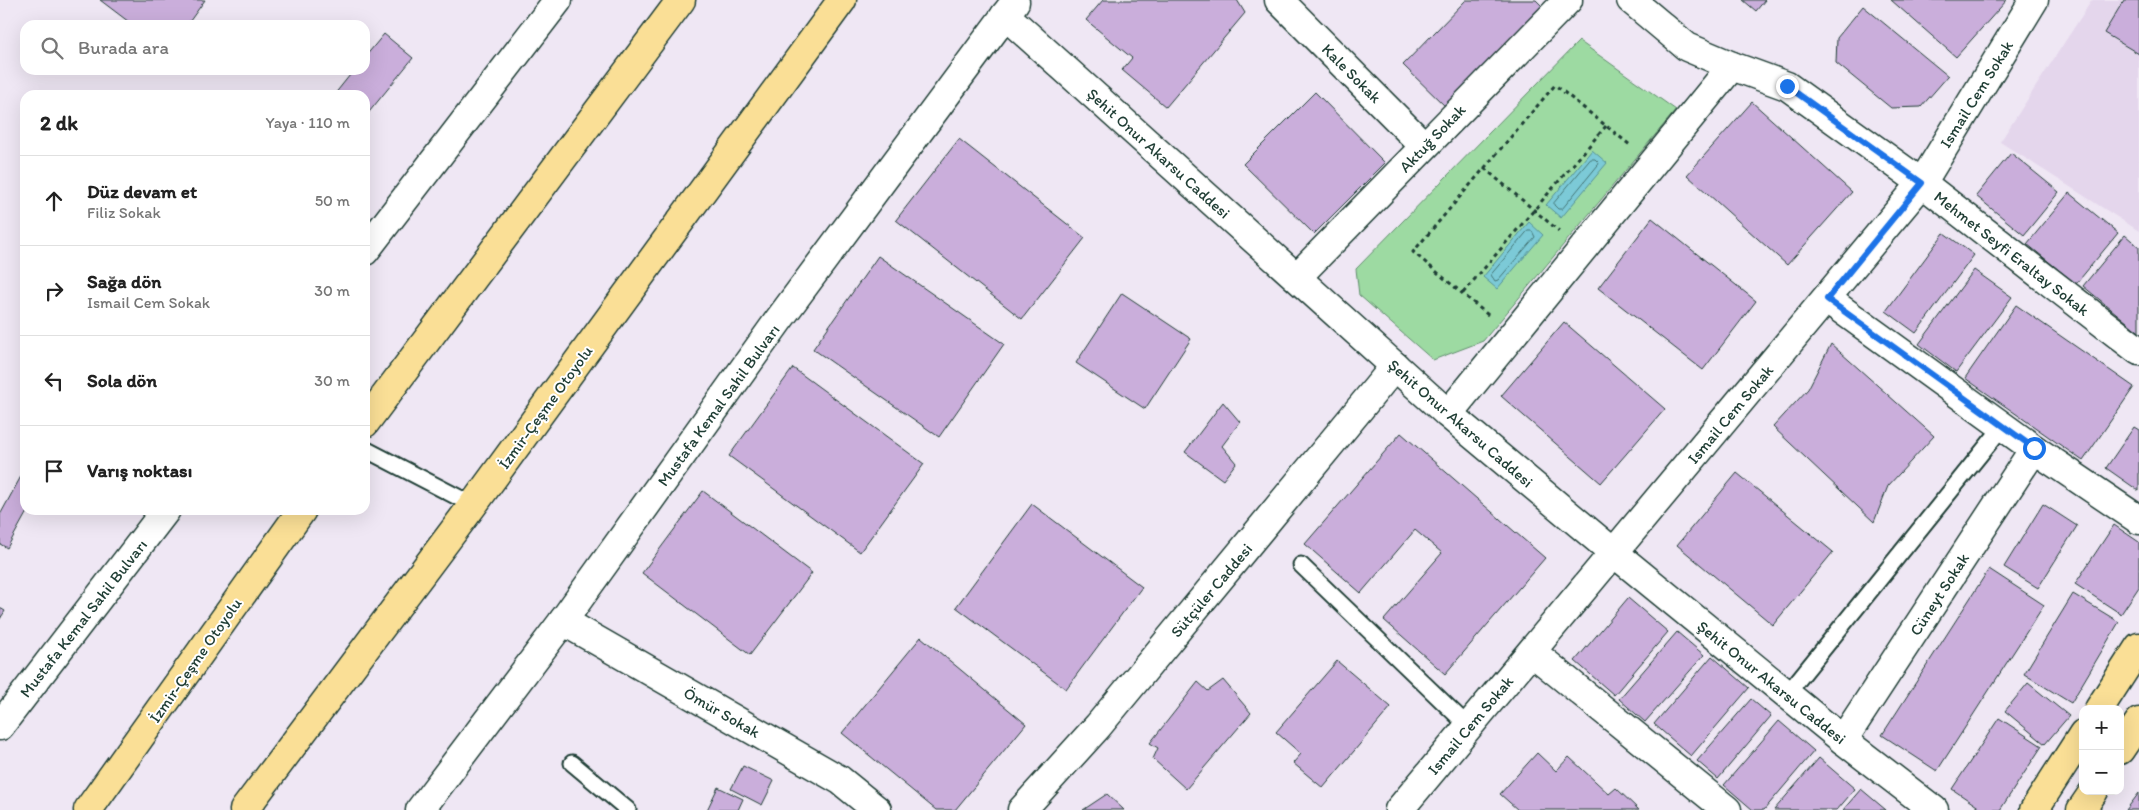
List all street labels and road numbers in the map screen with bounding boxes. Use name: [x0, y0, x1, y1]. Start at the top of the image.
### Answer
street label: Ismail Cem Sokak: [1936, 36, 2017, 151]
street label: Kale Sokak: [1318, 40, 1386, 108]
street label: Şehit Onur Akarsu Caddesi: [1083, 84, 1234, 223]
street label: Aktuğ Sokak: [1395, 100, 1470, 176]
street label: Mehmet Seyfi Eraltay Sokak: [1930, 187, 2094, 320]
street label: Mustafa Kemal Sahil Bulvarı: [653, 321, 784, 490]
street label: İzmir-Çeşme Otoyolu: [494, 342, 597, 473]
street label: Şehit Onur Akarsu Caddesi: [1384, 355, 1537, 491]
street label: Ismail Cem Sokak: [1684, 361, 1778, 468]
street label: Mustafa Kemal Sahil Bulvarı: [16, 535, 151, 701]
street label: Sütçüler Caddesi: [1167, 539, 1256, 641]
street label: Cüneyt Sokak: [1906, 549, 1973, 639]
street label: İzmir-Çeşme Otoyolu: [145, 594, 246, 726]
street label: Şehit Onur Akarsu Caddesi: [1694, 617, 1850, 748]
street label: Ismail Cem Sokak: [1424, 672, 1518, 779]
street label: Ömür Sokak: [680, 683, 764, 742]

